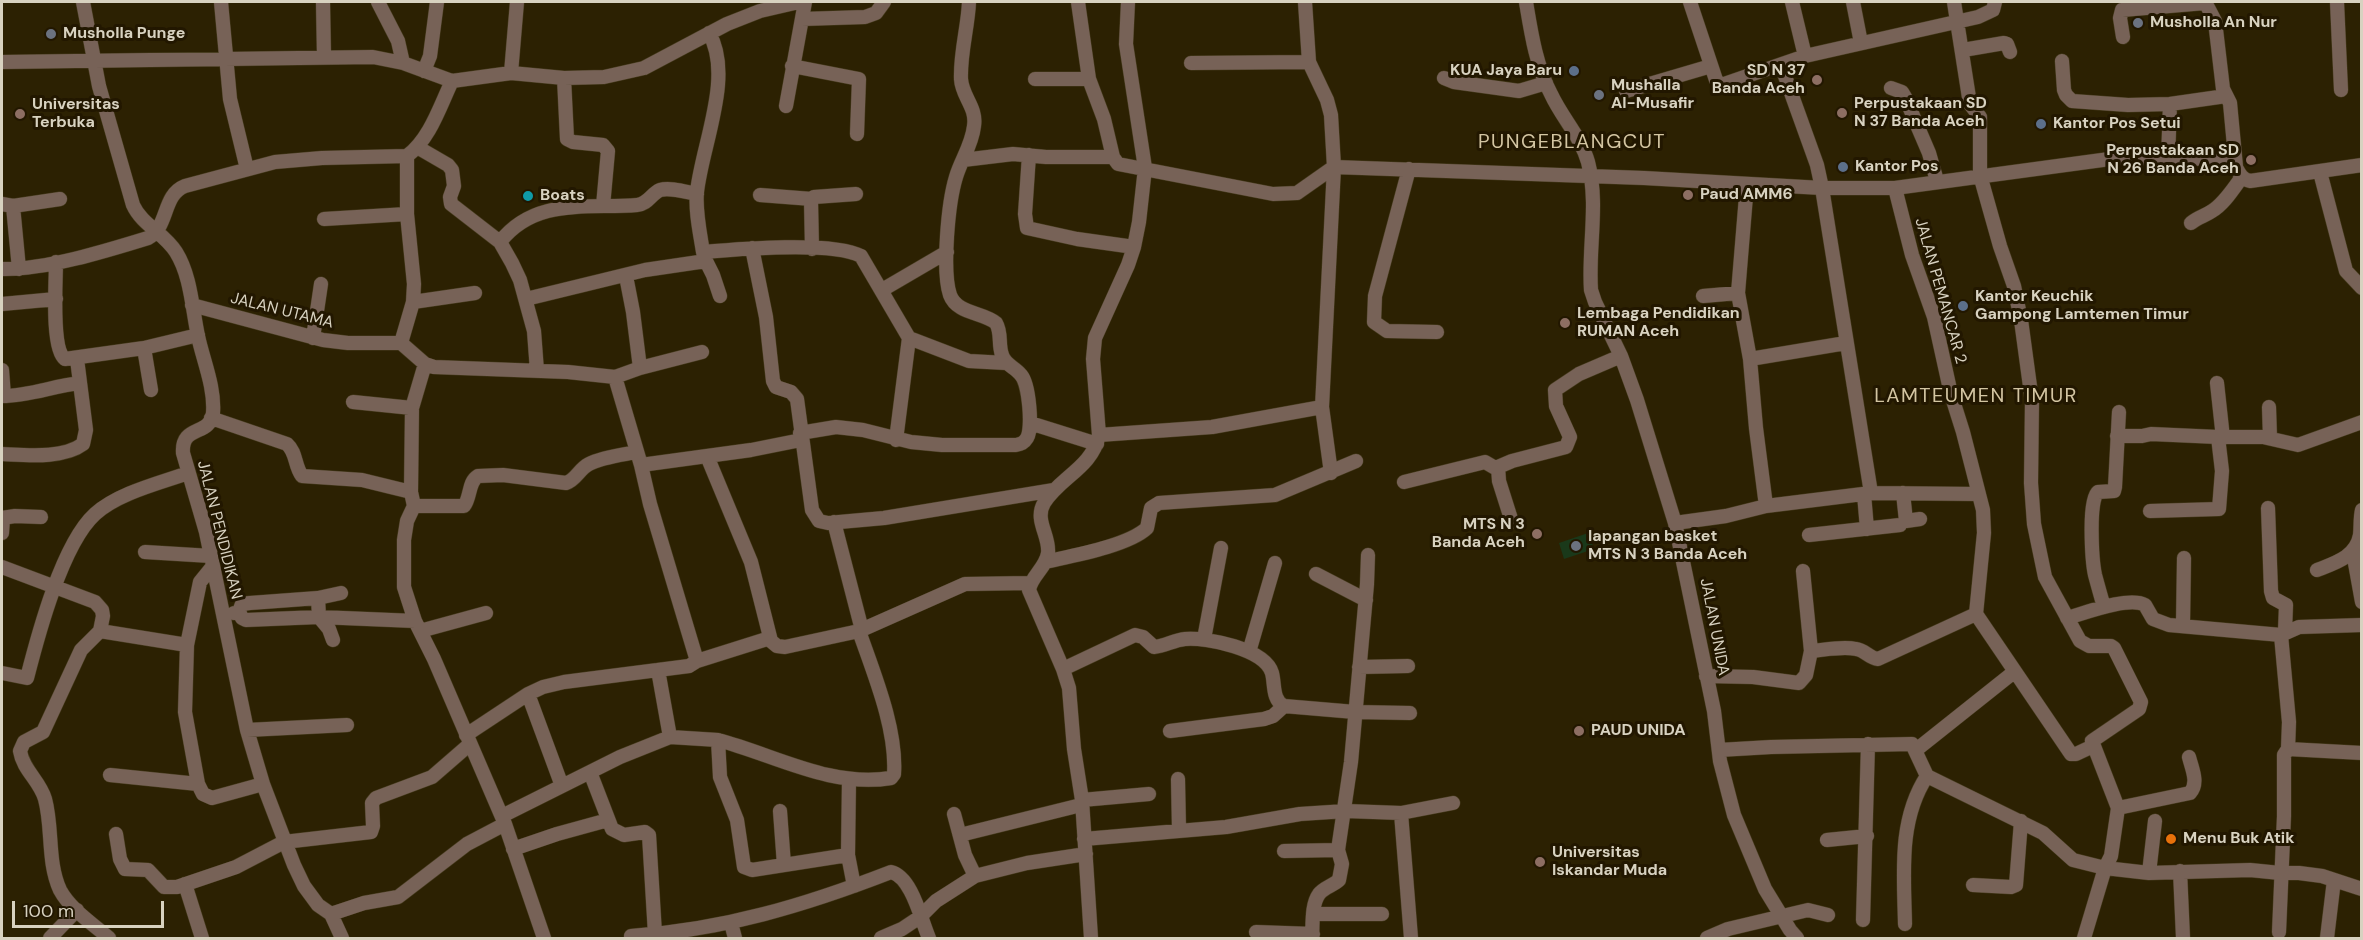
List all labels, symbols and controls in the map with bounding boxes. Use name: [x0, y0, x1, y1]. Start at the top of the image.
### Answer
place label: Musholla An Nur: [2150, 13, 2277, 33]
marker: Musholla An Nur: [2131, 16, 2145, 30]
place label: Musholla Punge: [63, 24, 185, 44]
marker: Musholla Punge: [44, 27, 58, 41]
place label: KUA Jaya Baru: [1450, 61, 1562, 81]
place label: SD N 37 Banda Aceh: [1712, 61, 1805, 99]
marker: KUA Jaya Baru: [1567, 64, 1581, 78]
marker: SD N 37 Banda Aceh: [1810, 73, 1824, 87]
place label: Mushalla Al-Musafir: [1611, 76, 1694, 114]
marker: Mushalla Al-Musafir: [1592, 88, 1606, 102]
place label: Perpustakaan SD N 37 Banda Aceh: [1854, 94, 1987, 132]
place label: Universitas Terbuka: [32, 95, 120, 133]
marker: Perpustakaan SD N 37 Banda Aceh: [1835, 106, 1849, 120]
marker: Universitas Terbuka: [13, 107, 27, 121]
place label: Kantor Pos Setui: [2053, 114, 2181, 134]
marker: Kantor Pos Setui: [2034, 117, 2048, 131]
district label: PUNGEBLANGCUT: [1478, 131, 1666, 155]
place label: Perpustakaan SD N 26 Banda Aceh: [2106, 141, 2239, 179]
marker: Perpustakaan SD N 26 Banda Aceh: [2244, 153, 2258, 167]
place label: Kantor Pos: [1855, 157, 1939, 177]
marker: Kantor Pos: [1836, 160, 1850, 174]
place label: Paud AMM6: [1700, 185, 1793, 205]
place label: Boats: [540, 186, 585, 206]
marker: Paud AMM6: [1681, 188, 1695, 202]
marker: Boats: [521, 189, 535, 203]
street label: JALAN PEMANCAR 2: [1910, 216, 1970, 366]
place label: Kantor Keuchik Gampong Lamtemen Timur: [1975, 287, 2189, 325]
street label: JALAN UTAMA: [229, 289, 335, 333]
marker: Kantor Keuchik Gampong Lamtemen Timur: [1956, 299, 1970, 313]
place label: Lembaga Pendidikan RUMAN Aceh: [1577, 304, 1740, 342]
marker: Lembaga Pendidikan RUMAN Aceh: [1558, 316, 1572, 330]
district label: LAMTEUMEN TIMUR: [1874, 385, 2078, 409]
street label: JALAN PENDIDIKAN: [192, 459, 246, 601]
place label: MTS N 3 Banda Aceh: [1432, 515, 1525, 553]
marker: MTS N 3 Banda Aceh: [1530, 527, 1544, 541]
place label: lapangan basket MTS N 3 Banda Aceh: [1588, 527, 1747, 565]
marker: lapangan basket MTS N 3 Banda Aceh: [1569, 539, 1583, 553]
street label: JALAN UNIDA: [1695, 577, 1733, 677]
place label: PAUD UNIDA: [1591, 721, 1685, 741]
marker: PAUD UNIDA: [1572, 724, 1586, 738]
place label: Menu Buk Atik: [2183, 829, 2294, 849]
marker: Menu Buk Atik: [2164, 832, 2178, 846]
place label: Universitas Iskandar Muda: [1552, 843, 1667, 881]
marker: Universitas Iskandar Muda: [1533, 855, 1547, 869]
scale bar: [15, 889, 166, 927]
text: 100 m: [23, 899, 74, 923]

